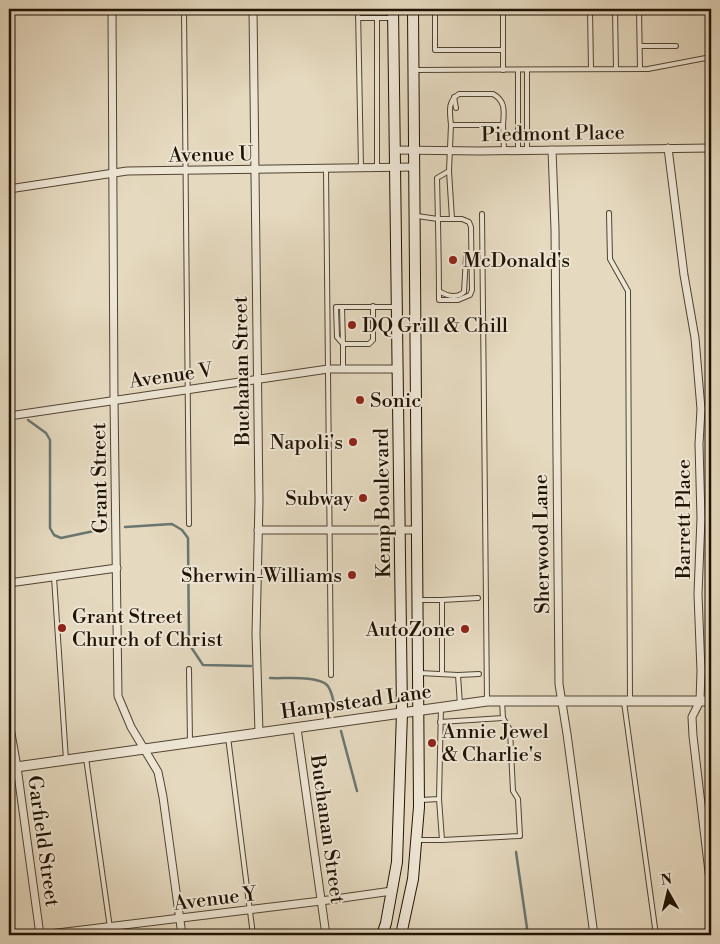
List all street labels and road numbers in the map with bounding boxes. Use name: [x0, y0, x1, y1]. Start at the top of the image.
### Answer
street label: Piedmont Place: [481, 121, 625, 148]
street label: Avenue U: [167, 142, 254, 169]
street label: Buchanan Street: [229, 296, 256, 447]
street label: Avenue V: [127, 358, 215, 395]
street label: Grant Street: [87, 422, 114, 534]
street label: Kemp Boulevard: [370, 427, 397, 578]
street label: Barrett Place: [672, 459, 697, 580]
street label: Sherwood Lane: [529, 474, 556, 614]
street label: Hampstead Lane: [279, 680, 433, 725]
street label: Buchanan Street: [304, 752, 349, 905]
street label: Garfield Street: [21, 774, 64, 908]
street label: Avenue Y: [171, 882, 259, 917]

